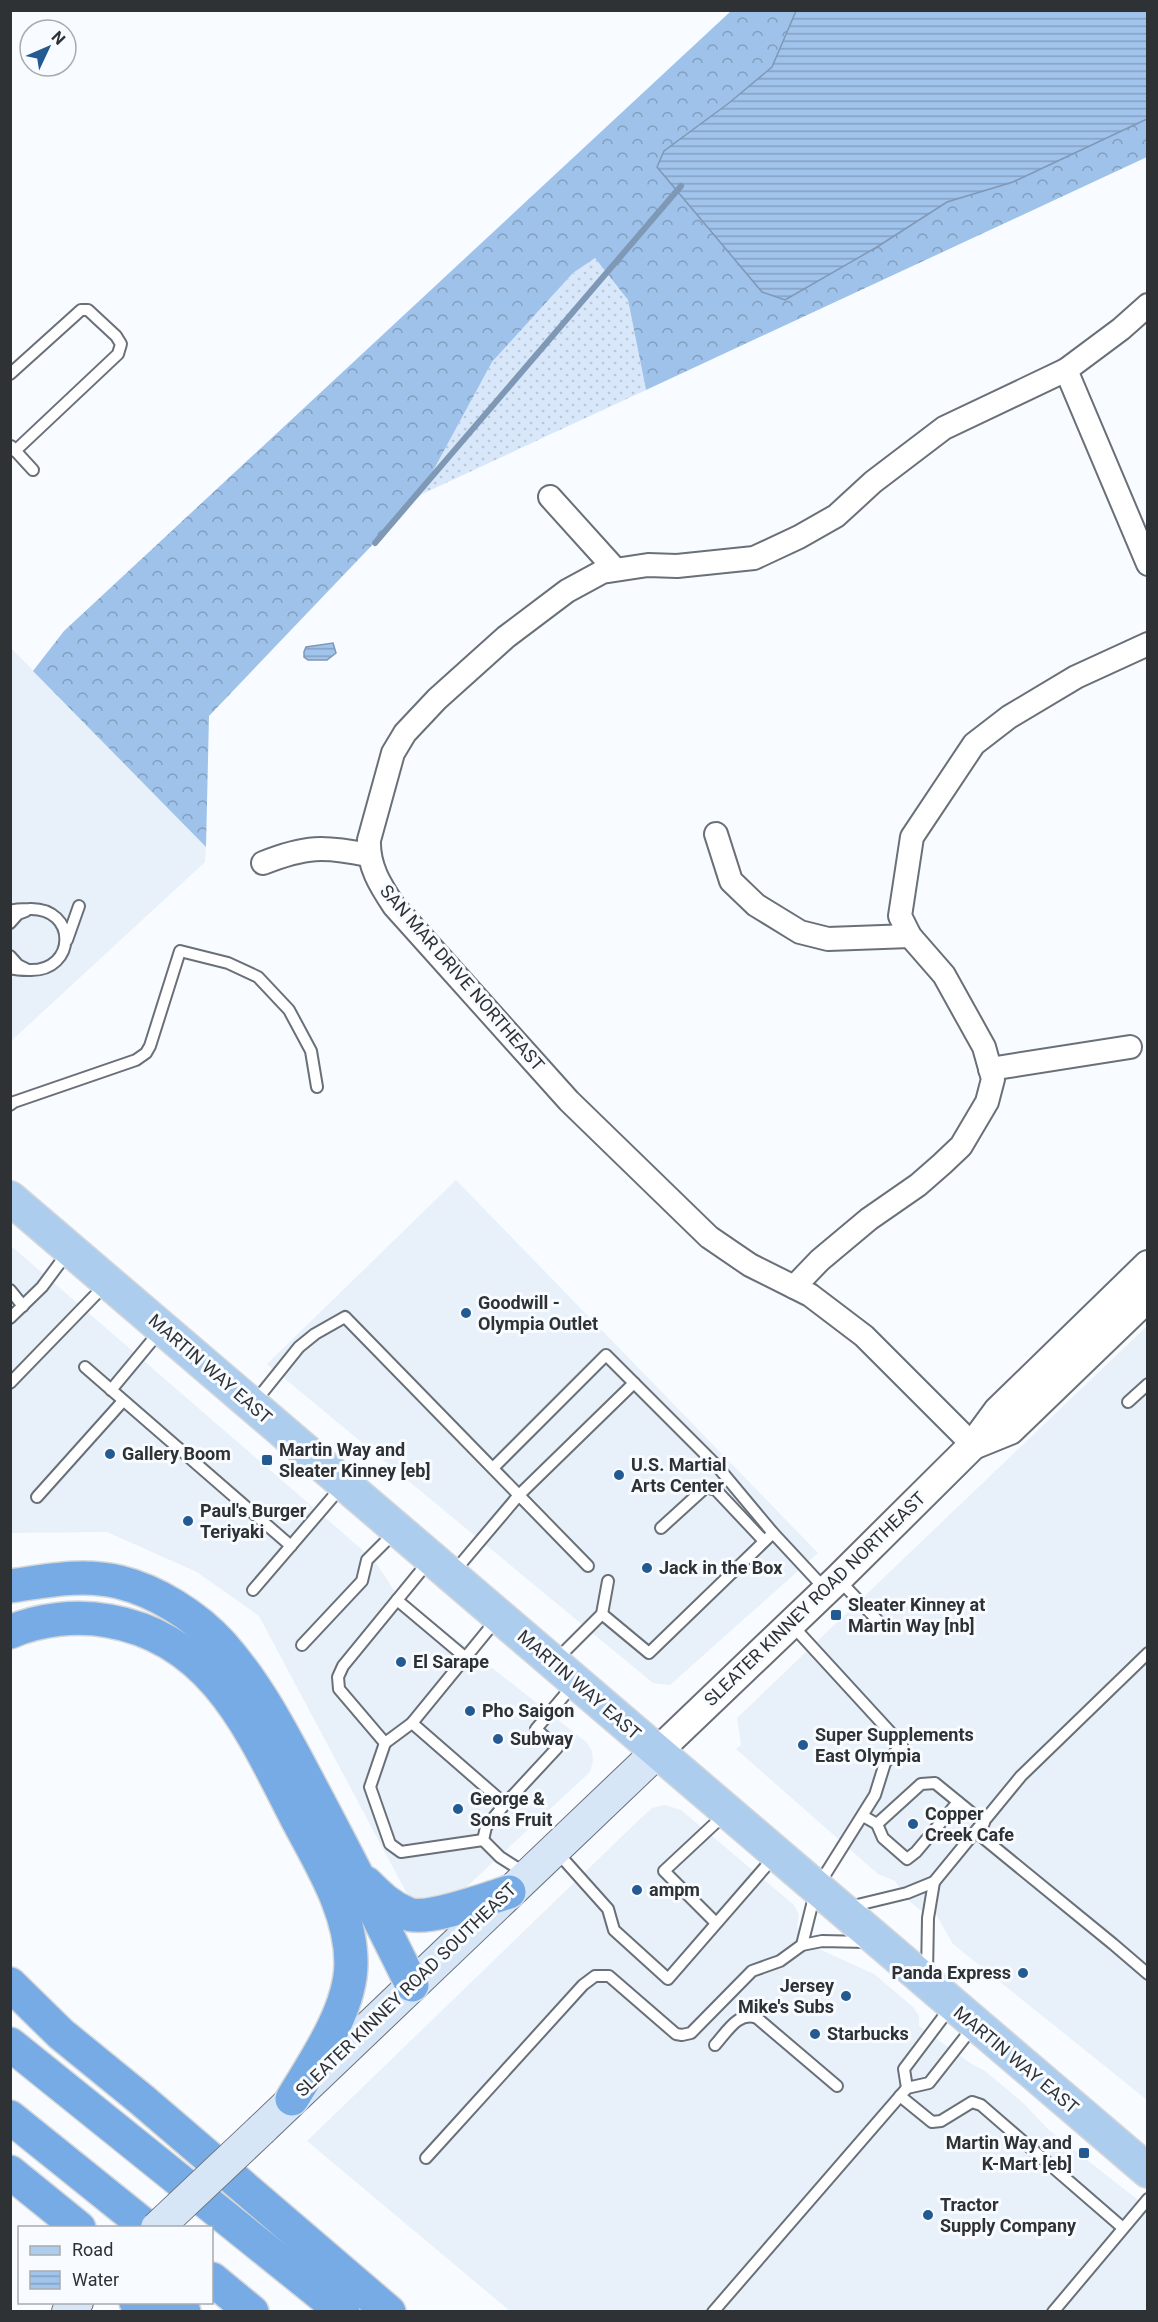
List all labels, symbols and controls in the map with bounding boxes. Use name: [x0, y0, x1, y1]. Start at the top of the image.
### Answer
north arrow: [18, 18, 78, 78]
text: N: [48, 27, 69, 49]
street label: SAN MAR DRIVE NORTHEAST: [376, 880, 549, 1075]
place label: Goodwill - Olympia Outlet: [478, 1292, 598, 1334]
marker: Goodwill - Olympia Outlet: [459, 1306, 473, 1320]
street label: MARTIN WAY EAST: [145, 1309, 276, 1428]
place label: Martin Way and Sleater Kinney [eb]: [279, 1439, 430, 1481]
place label: Gallery Boom: [122, 1443, 231, 1464]
marker: Gallery Boom: [103, 1447, 117, 1461]
marker: Martin Way and Sleater Kinney [eb]: [260, 1453, 274, 1467]
place label: U.S. Martial Arts Center: [631, 1454, 727, 1496]
marker: U.S. Martial Arts Center: [612, 1468, 626, 1482]
street label: SLEATER KINNEY ROAD NORTHEAST: [700, 1487, 930, 1710]
place label: Paul's Burger Teriyaki: [200, 1500, 307, 1542]
marker: Paul's Burger Teriyaki: [181, 1514, 195, 1528]
place label: Jack in the Box: [659, 1557, 783, 1578]
marker: Jack in the Box: [640, 1561, 654, 1575]
place label: Sleater Kinney at Martin Way [nb]: [848, 1594, 985, 1636]
marker: Sleater Kinney at Martin Way [nb]: [829, 1608, 843, 1622]
street label: MARTIN WAY EAST: [514, 1625, 645, 1744]
place label: El Sarape: [413, 1651, 489, 1672]
marker: El Sarape: [394, 1655, 408, 1669]
place label: Pho Saigon: [482, 1700, 574, 1721]
marker: Pho Saigon: [463, 1704, 477, 1718]
place label: Super Supplements East Olympia: [815, 1724, 974, 1766]
place label: Subway: [510, 1728, 574, 1749]
marker: Subway: [491, 1732, 505, 1746]
marker: Super Supplements East Olympia: [796, 1738, 810, 1752]
place label: George & Sons Fruit: [470, 1788, 552, 1830]
marker: George & Sons Fruit: [451, 1802, 465, 1816]
place label: Copper Creek Cafe: [925, 1803, 1014, 1845]
marker: Copper Creek Cafe: [906, 1817, 920, 1831]
street label: SLEATER KINNEY ROAD SOUTHEAST: [291, 1878, 520, 2101]
place label: ampm: [649, 1879, 700, 1900]
marker: ampm: [630, 1883, 644, 1897]
place label: Panda Express: [891, 1962, 1011, 1983]
marker: Panda Express: [1016, 1966, 1030, 1980]
place label: Jersey Mike's Subs: [738, 1975, 835, 2017]
marker: Jersey Mike's Subs: [839, 1989, 853, 2003]
street label: MARTIN WAY EAST: [950, 2001, 1083, 2118]
place label: Starbucks: [827, 2023, 909, 2044]
marker: Starbucks: [808, 2027, 822, 2041]
place label: Martin Way and K-Mart [eb]: [946, 2132, 1072, 2174]
marker: Martin Way and K-Mart [eb]: [1077, 2146, 1091, 2160]
place label: Tractor Supply Company: [940, 2194, 1077, 2236]
marker: Tractor Supply Company: [921, 2208, 935, 2222]
legend: [18, 2226, 213, 2304]
text: Road: [72, 2239, 113, 2260]
text: Water: [72, 2269, 119, 2290]

